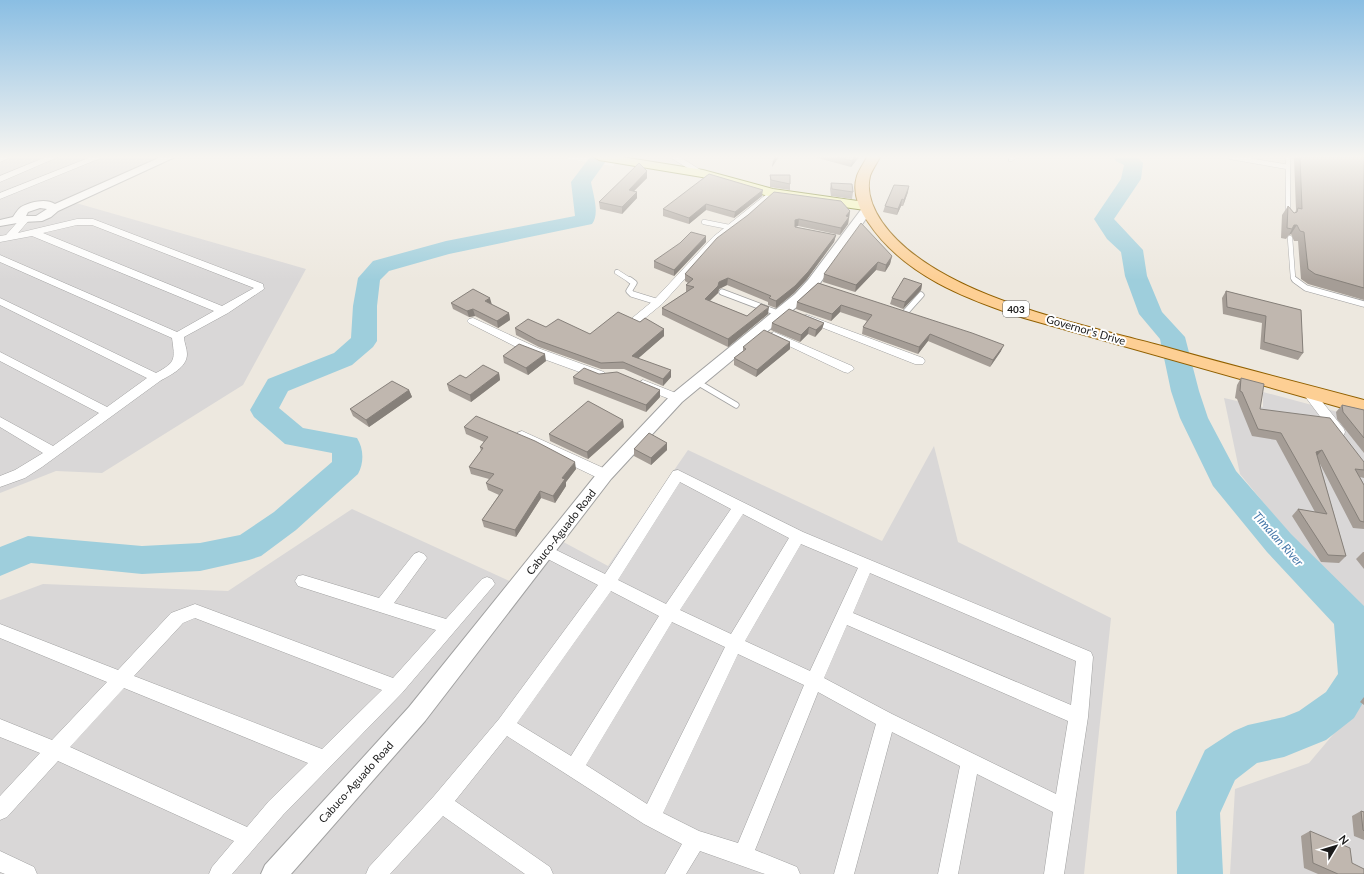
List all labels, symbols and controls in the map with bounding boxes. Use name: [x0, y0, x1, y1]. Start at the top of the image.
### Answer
road number: 403: [1003, 301, 1029, 317]
street label: Governor's Drive: [1045, 312, 1127, 347]
street label: Cabuco-Aguado Road: [523, 486, 598, 577]
water label: Timalan River: [1250, 508, 1307, 570]
street label: Cabuco-Aguado Road: [316, 738, 396, 825]
north arrow: [1316, 826, 1356, 866]
text: N: [1337, 832, 1352, 847]

